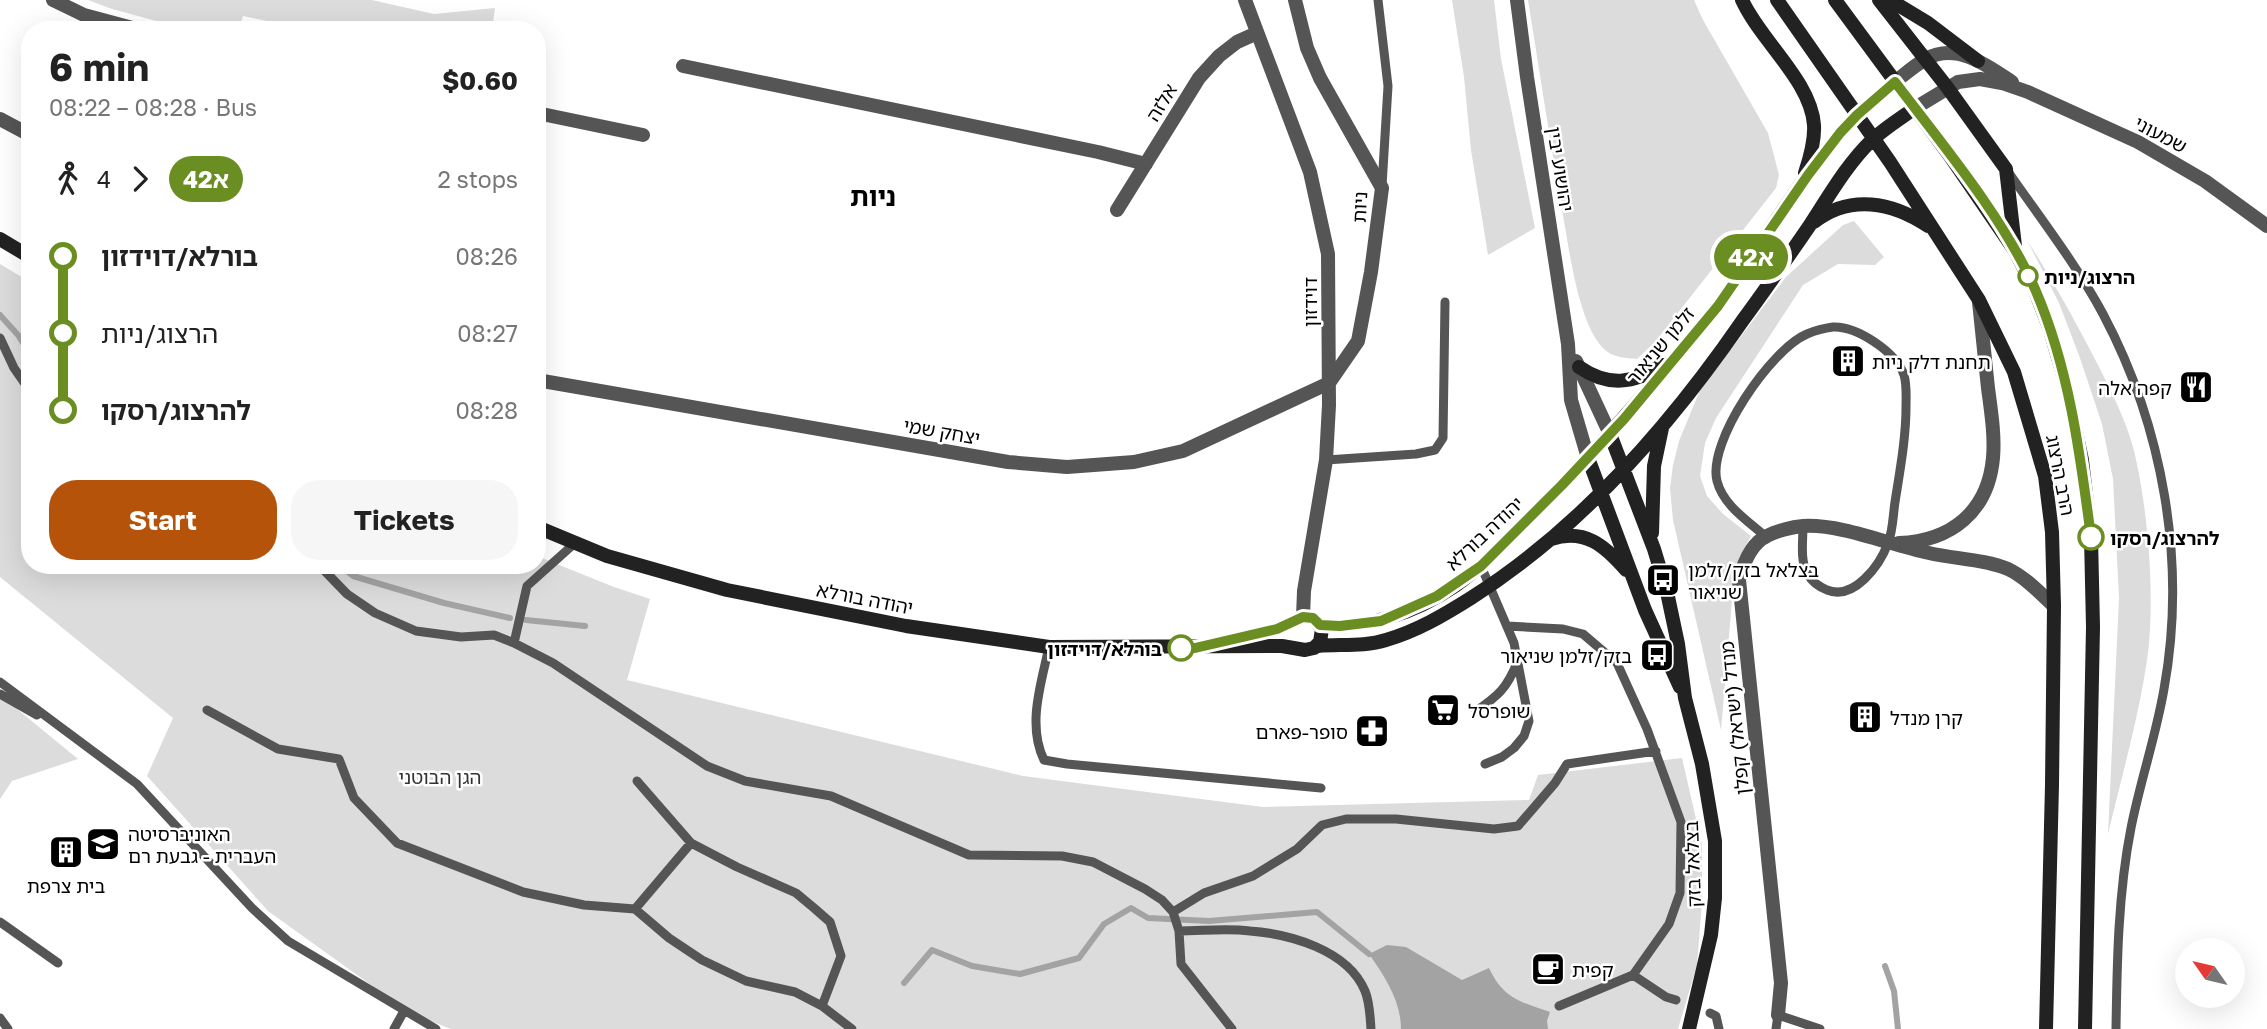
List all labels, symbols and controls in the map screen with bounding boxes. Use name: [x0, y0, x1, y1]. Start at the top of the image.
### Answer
text: 6 min: [49, 44, 149, 89]
text: $0.60: [442, 65, 518, 96]
street label: אלזה: [1141, 79, 1181, 125]
text: 08:22 – 08:28 · Bus: [49, 93, 257, 121]
street label: שמעוני: [2131, 111, 2191, 157]
street label: יהושוע יבין: [1543, 125, 1579, 213]
icon: walk: [49, 160, 87, 198]
icon: forward: [121, 160, 159, 198]
text: 42א: [183, 164, 229, 193]
text: 4: [97, 165, 111, 193]
text: 2 stops: [437, 165, 518, 193]
district label: ניות: [850, 181, 896, 212]
street label: ניות: [1347, 191, 1371, 223]
line badge: 42א: [1711, 234, 1791, 280]
text: בורלא/דוידזון: [101, 241, 258, 272]
text: 08:26: [456, 242, 518, 270]
text: 42א: [1728, 242, 1774, 271]
place label: הרצוג/ניות: [2044, 265, 2135, 288]
marker: הרצוג/ניות: [2018, 266, 2038, 286]
street label: דוידזון: [1298, 277, 1321, 327]
street label: זלמן שניאור: [1621, 302, 1699, 388]
text: הרצוג/ניות: [101, 318, 218, 349]
text: 08:27: [457, 319, 518, 347]
building icon: תחנת דלק ניות: [1829, 342, 1867, 380]
place label: תחנת דלק ניות: [1872, 350, 1991, 373]
restaurant icon: קפה אלה: [2177, 368, 2215, 406]
place label: קפה אלה: [2098, 376, 2172, 399]
text: להרצוג/רסקו: [101, 395, 251, 426]
text: 08:28: [455, 396, 518, 424]
street label: יצחק שמי: [902, 413, 982, 449]
street label: הרב הרצוג: [2042, 433, 2080, 517]
button: Start: [49, 480, 277, 560]
button: Tickets: [291, 480, 518, 560]
street label: יהודה בורלא: [1440, 491, 1528, 575]
marker: להרצוג/רסקו: [2078, 524, 2104, 550]
place label: להרצוג/רסקו: [2110, 526, 2220, 549]
place label: בצלאל בזק/זלמן שניאור: [1688, 558, 1819, 603]
bus stop icon: בצלאל בזק/זלמן שניאור: [1644, 561, 1682, 599]
street label: יהודה בורלא: [815, 577, 915, 619]
marker: בורלא/דוידזון: [1168, 635, 1194, 661]
bus stop icon: בזק/זלמן שניאור: [1638, 636, 1676, 674]
place label: בורלא/דוידזון: [1047, 637, 1162, 660]
street label: מנדל (ישראל) קפלן: [1714, 640, 1754, 796]
place label: בזק/זלמן שניאור: [1500, 644, 1632, 667]
supermarket icon: שופרסל: [1424, 691, 1462, 729]
building icon: קרן מנדל: [1846, 698, 1884, 736]
place label: שופרסל: [1468, 699, 1530, 722]
place label: קרן מנדל: [1890, 706, 1963, 729]
pharmacy icon: סופר-פארם: [1353, 712, 1391, 750]
place label: סופר-פארם: [1256, 720, 1348, 743]
park label: הגן הבוטני: [399, 765, 481, 788]
street label: בצלאל בזק: [1679, 820, 1705, 908]
place label: האוניברסיטה העברית - גבעת רם: [128, 822, 276, 867]
school or university icon: האוניברסיטה העברית - גבעת רם: [84, 825, 122, 863]
building icon: בית צרפת: [47, 833, 85, 871]
place label: בית צרפת: [27, 874, 105, 897]
north arrow: [2175, 938, 2245, 1008]
map controls: [2175, 938, 2245, 1008]
cafe icon: קפית: [1529, 950, 1567, 988]
place label: קפית: [1572, 958, 1614, 981]

